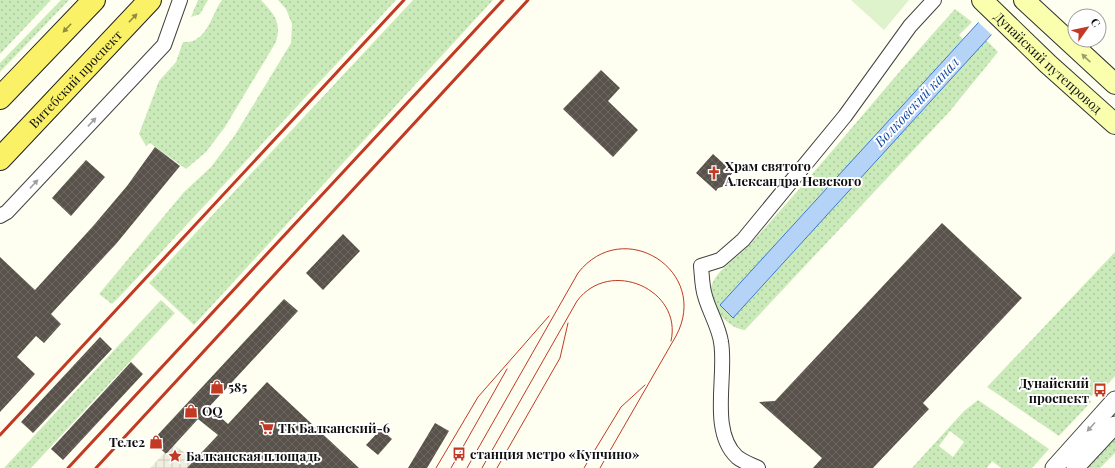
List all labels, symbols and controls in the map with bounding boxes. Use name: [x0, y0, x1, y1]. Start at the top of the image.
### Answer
street label: Дунайский путепровод: [991, 8, 1106, 117]
north arrow: [1067, 8, 1107, 48]
one-way arrow: [128, 13, 137, 24]
text: С: [1087, 15, 1104, 30]
one-way arrow: [62, 23, 72, 33]
street label: Витебский проспект: [25, 26, 125, 131]
water label: Волковский канал: [869, 53, 963, 151]
one-way arrow: [1081, 53, 1091, 63]
one-way arrow: [87, 117, 97, 127]
place label: Храм святого Александра Невского: [724, 157, 861, 189]
church icon: Храм святого Александра Невского: [706, 165, 722, 181]
one-way arrow: [29, 179, 39, 189]
place label: Дунайский проспект: [1019, 374, 1089, 406]
place label: 585: [228, 378, 247, 395]
shop icon: 585: [209, 379, 225, 395]
bus stop icon: Дунайский проспект: [1092, 382, 1108, 398]
place label: OQ: [202, 402, 223, 419]
shop icon: OQ: [183, 403, 199, 419]
place label: ТК Балканский-6: [278, 419, 390, 436]
supermarket icon: ТК Балканский-6: [259, 420, 275, 436]
one-way arrow: [1087, 422, 1096, 431]
place label: Теле2: [109, 433, 145, 450]
shop icon: Теле2: [148, 434, 164, 450]
place label: станция метро «Купчино»: [470, 445, 640, 462]
bus stop icon: станция метро «Купчино»: [451, 446, 467, 462]
place label: Балканская площадь: [186, 447, 321, 464]
place icon: Балканская площадь: [167, 448, 183, 464]

